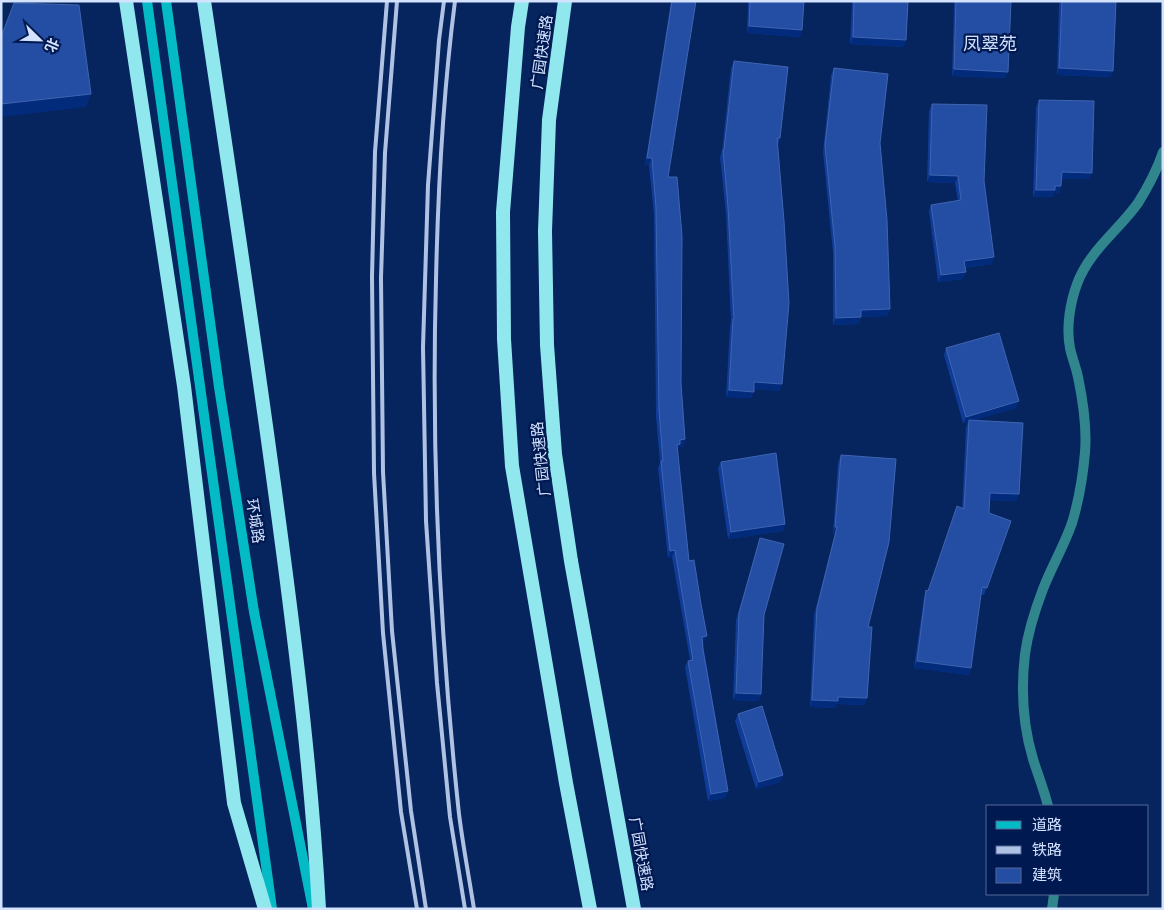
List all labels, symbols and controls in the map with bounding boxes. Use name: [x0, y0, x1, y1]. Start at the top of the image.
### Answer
street label: 广园快速路: [528, 14, 556, 90]
north arrow: [15, 15, 65, 65]
district label: 凤翠苑: [963, 33, 1017, 54]
text: 北: [42, 36, 62, 55]
street label: 广园快速路: [528, 421, 554, 497]
street label: 环城路: [243, 497, 267, 545]
legend: [986, 805, 1149, 895]
street label: 广园快速路: [626, 815, 656, 893]
text: 道路: [1032, 816, 1062, 834]
text: 铁路: [1032, 841, 1062, 859]
text: 建筑: [1032, 866, 1062, 884]

